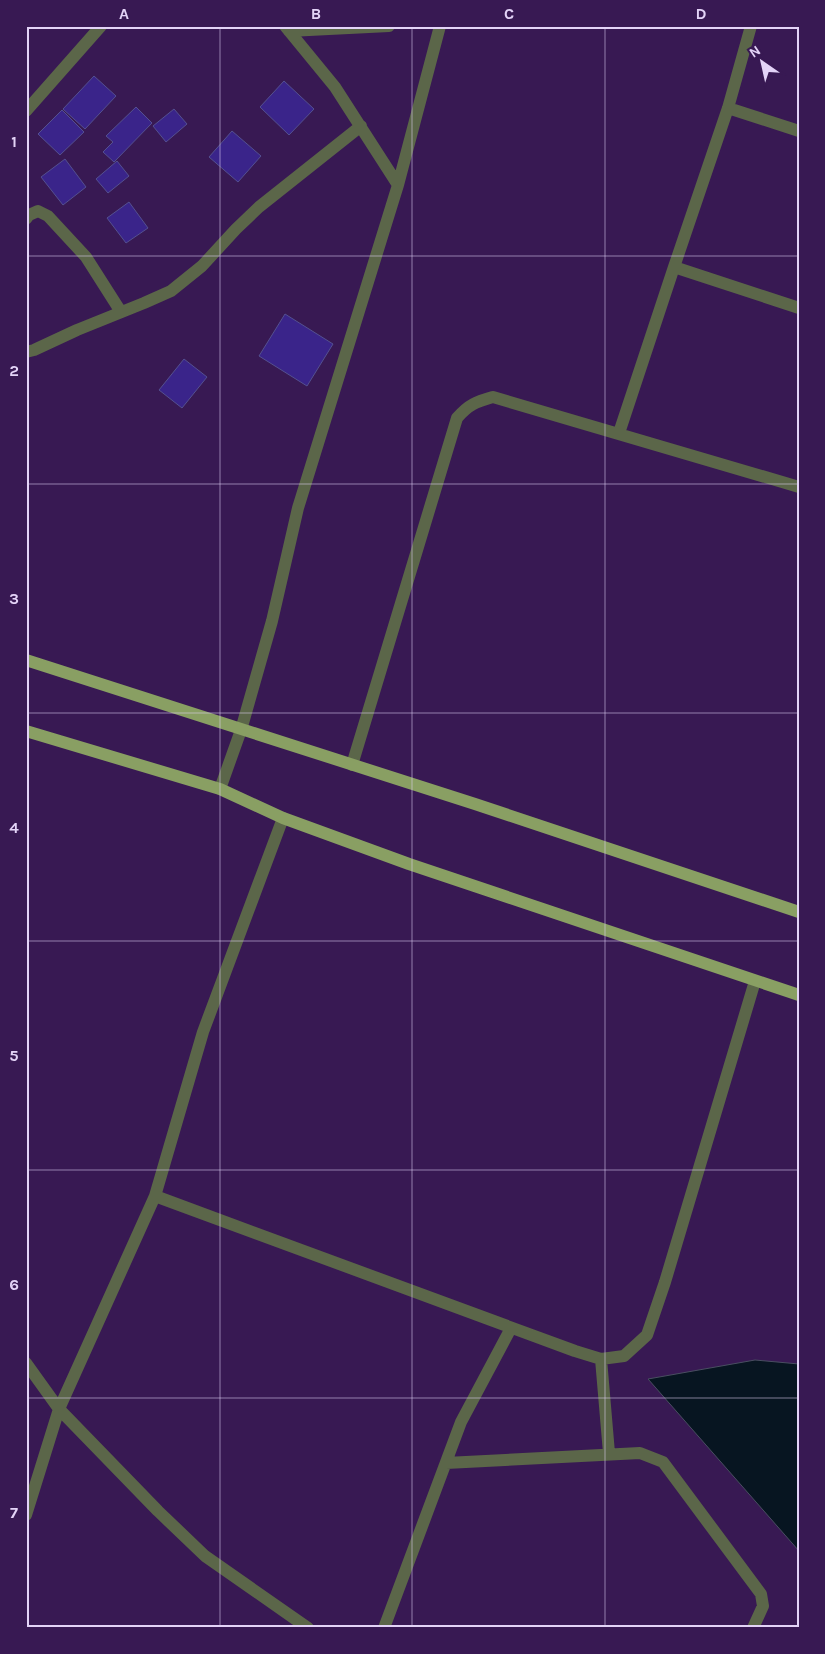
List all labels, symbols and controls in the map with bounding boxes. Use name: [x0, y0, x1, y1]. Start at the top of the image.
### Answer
text: A: [119, 4, 129, 23]
text: B: [311, 4, 321, 23]
text: C: [504, 4, 514, 23]
text: D: [696, 4, 707, 23]
north arrow: [738, 38, 788, 88]
text: N: [746, 42, 764, 61]
text: 1: [11, 132, 17, 151]
text: 2: [9, 361, 19, 380]
text: 3: [9, 589, 19, 608]
text: 4: [9, 818, 19, 837]
text: 5: [9, 1046, 19, 1065]
text: 6: [9, 1275, 19, 1294]
text: 7: [10, 1503, 18, 1522]

